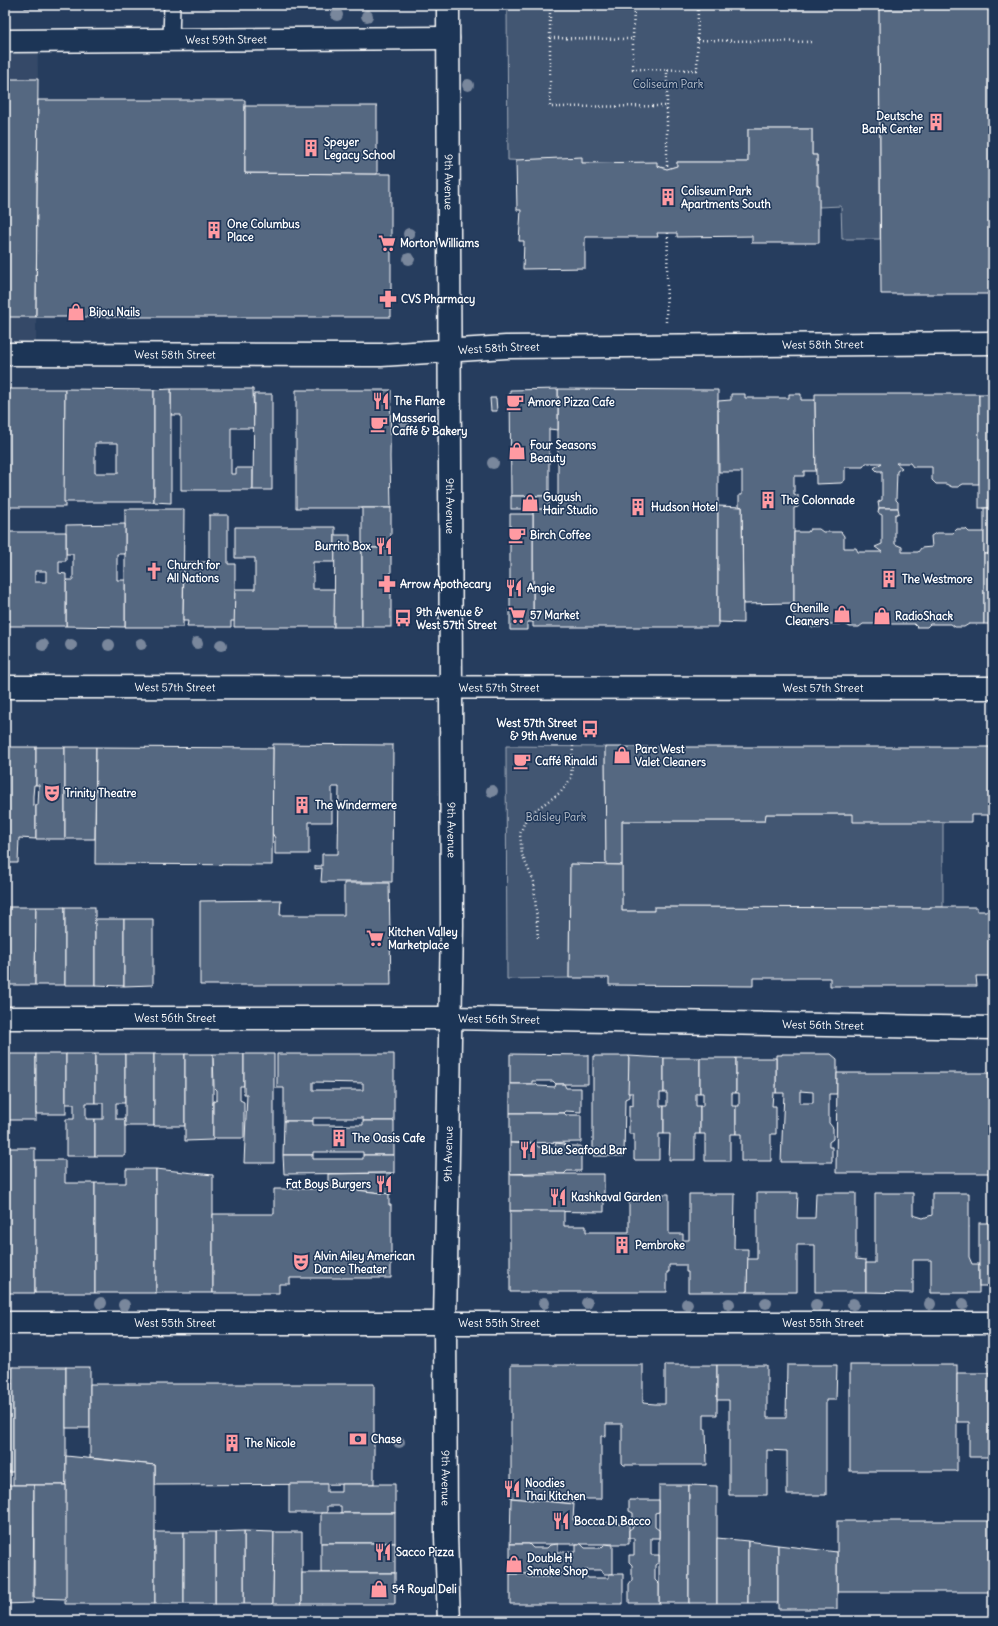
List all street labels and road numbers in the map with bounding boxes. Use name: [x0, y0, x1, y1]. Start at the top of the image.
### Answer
street label: West 59th Street: [185, 32, 267, 47]
street label: 9th Avenue: [442, 154, 456, 210]
street label: West 58th Street: [782, 337, 864, 352]
street label: West 58th Street: [458, 340, 540, 357]
street label: West 58th Street: [134, 347, 216, 362]
street label: 9th Avenue: [443, 478, 457, 534]
street label: West 57th Street: [135, 680, 216, 694]
street label: West 57th Street: [459, 680, 540, 695]
street label: West 57th Street: [783, 681, 864, 695]
street label: 9th Avenue: [444, 802, 459, 858]
street label: West 56th Street: [134, 1011, 216, 1025]
street label: West 56th Street: [458, 1011, 540, 1027]
street label: West 56th Street: [782, 1017, 864, 1033]
street label: 9th Avenue: [441, 1126, 455, 1182]
street label: West 55th Street: [134, 1316, 216, 1330]
street label: West 55th Street: [458, 1316, 540, 1330]
street label: West 55th Street: [782, 1316, 864, 1330]
street label: 9th Avenue: [439, 1450, 453, 1506]

